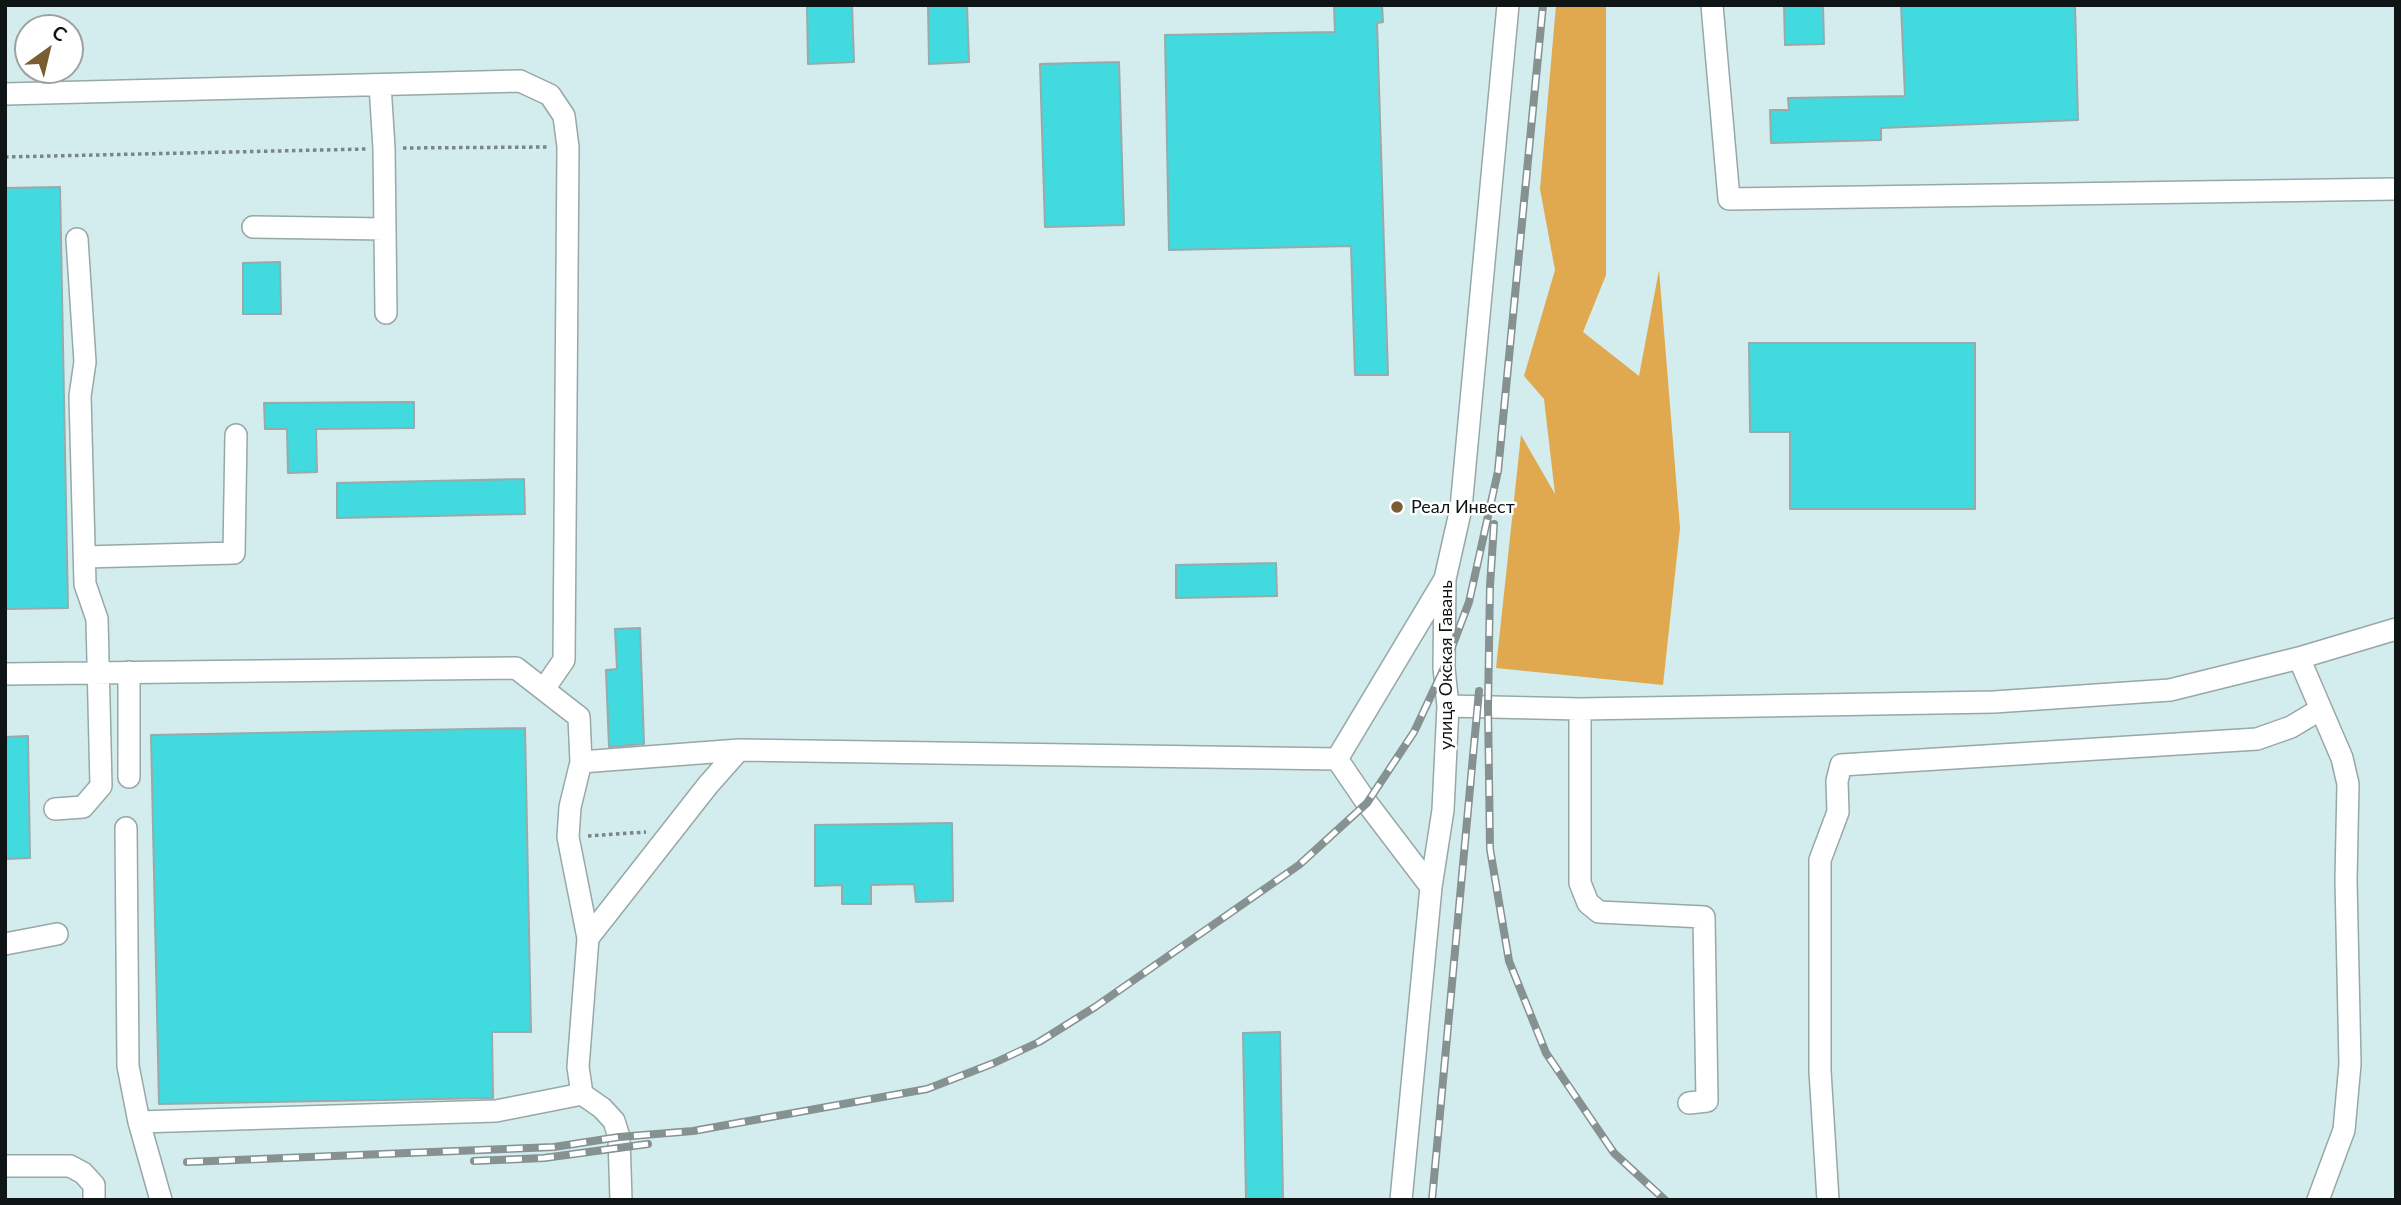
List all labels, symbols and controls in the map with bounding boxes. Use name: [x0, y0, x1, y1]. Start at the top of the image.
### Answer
north arrow: [14, 14, 84, 84]
text: С: [48, 20, 72, 46]
place label: Реал Инвест: [1411, 496, 1515, 518]
marker: Реал Инвест: [1389, 499, 1405, 515]
street label: улица Окская Гавань: [1435, 580, 1457, 750]

